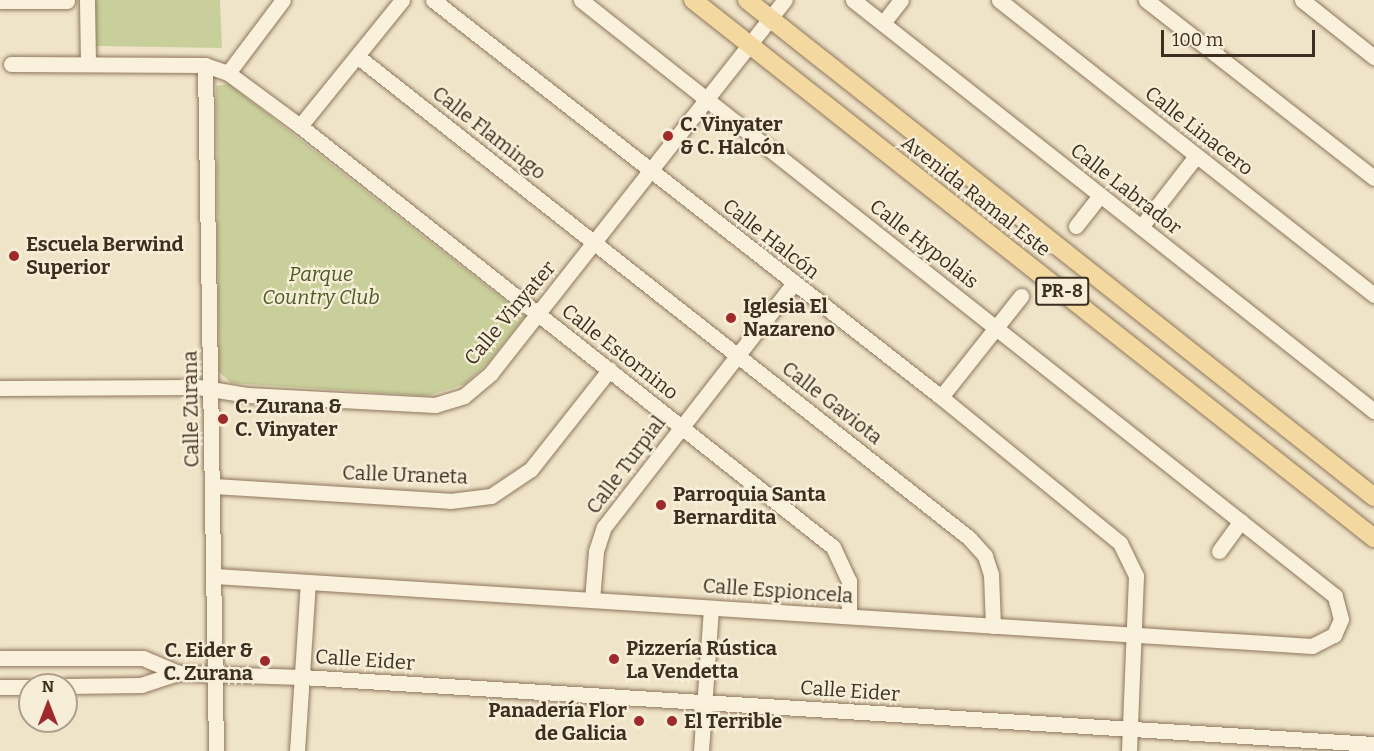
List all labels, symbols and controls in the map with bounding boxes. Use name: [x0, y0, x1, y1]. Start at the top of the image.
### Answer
scale bar: [1164, 18, 1318, 56]
text: 100 m: [1172, 29, 1223, 51]
street label: Calle Flamingo: [427, 81, 551, 185]
street label: Calle Linacero: [1140, 81, 1258, 181]
place label: C. Vinyater & C. Halcón: [680, 112, 785, 159]
marker: C. Vinyater & C. Halcón: [661, 129, 675, 143]
street label: Avenida Ramal Este: [897, 130, 1055, 262]
street label: Calle Labrador: [1066, 138, 1186, 240]
street label: Calle Halcón: [718, 194, 824, 284]
street label: Calle Hypolais: [865, 194, 983, 294]
place label: Escuela Berwind Superior: [26, 232, 184, 279]
marker: Escuela Berwind Superior: [7, 249, 21, 263]
street label: Calle Vinyater: [459, 256, 561, 370]
park label: Parque Country Club: [262, 262, 380, 309]
road number: PR-8: [1035, 276, 1089, 306]
place label: Iglesia El Nazareno: [743, 294, 835, 341]
street label: Calle Estornino: [557, 299, 683, 405]
marker: Iglesia El Nazareno: [724, 311, 738, 325]
street label: Calle Zurana: [178, 350, 204, 468]
street label: Calle Gaviota: [777, 356, 887, 450]
place label: C. Zurana & C. Vinyater: [235, 395, 342, 442]
street label: Calle Turpial: [581, 411, 671, 519]
marker: C. Zurana & C. Vinyater: [216, 412, 230, 426]
street label: Calle Uraneta: [342, 461, 468, 489]
place label: Parroquia Santa Bernardita: [673, 482, 826, 529]
marker: Parroquia Santa Bernardita: [654, 498, 668, 512]
street label: Calle Espioncela: [702, 574, 854, 608]
place label: Pizzería Rústica La Vendetta: [626, 636, 777, 683]
place label: C. Eider & C. Zurana: [163, 638, 253, 685]
street label: Calle Eider: [314, 645, 416, 675]
marker: Pizzería Rústica La Vendetta: [607, 652, 621, 666]
marker: C. Eider & C. Zurana: [258, 654, 272, 668]
north arrow: [18, 673, 78, 733]
street label: Calle Eider: [799, 676, 901, 706]
text: N: [42, 677, 54, 696]
place label: Panadería Flor de Galicia: [488, 698, 627, 745]
place label: El Terrible: [684, 709, 782, 733]
marker: Panadería Flor de Galicia: [632, 714, 646, 728]
marker: El Terrible: [665, 714, 679, 728]

